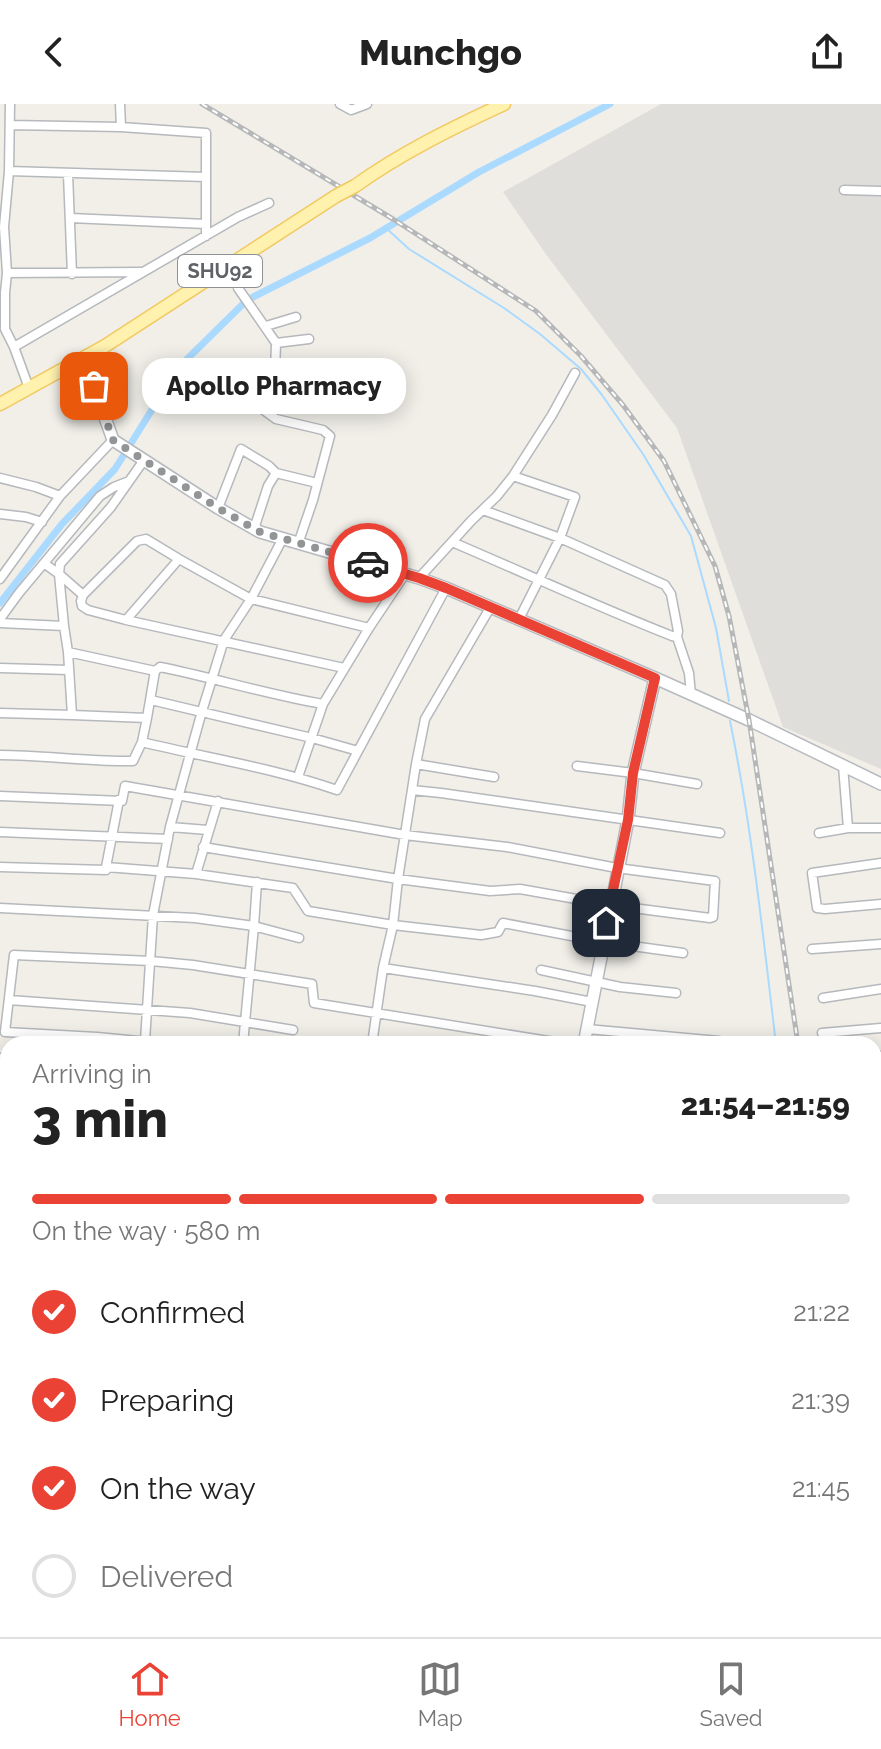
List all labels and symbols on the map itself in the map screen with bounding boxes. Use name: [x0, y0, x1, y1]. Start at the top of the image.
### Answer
road number: SHU92: [178, 255, 262, 287]
pin: [60, 352, 128, 420]
callout: Apollo Pharmacy: [142, 358, 406, 414]
courier: [328, 523, 408, 603]
pin: [572, 889, 640, 957]

